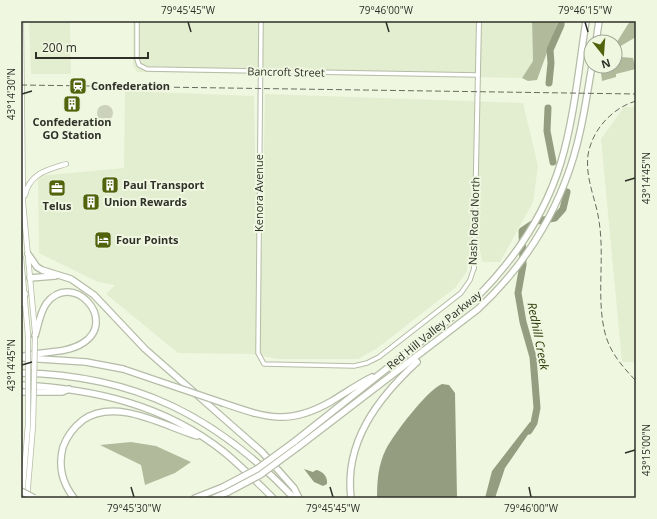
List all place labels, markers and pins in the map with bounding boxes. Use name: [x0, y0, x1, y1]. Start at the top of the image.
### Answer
station icon: Confederation: [68, 76, 88, 96]
place label: Confederation: [91, 78, 170, 93]
building icon: Confederation GO Station: [62, 94, 82, 114]
place label: Confederation GO Station: [32, 114, 112, 142]
building icon: Paul Transport: [100, 175, 120, 195]
place label: Paul Transport: [123, 177, 204, 192]
office icon: Telus: [47, 178, 67, 198]
building icon: Union Rewards: [81, 192, 101, 212]
place label: Union Rewards: [104, 194, 188, 209]
place label: Telus: [43, 198, 72, 213]
hotel icon: Four Points: [93, 230, 113, 250]
place label: Four Points: [116, 232, 179, 247]

